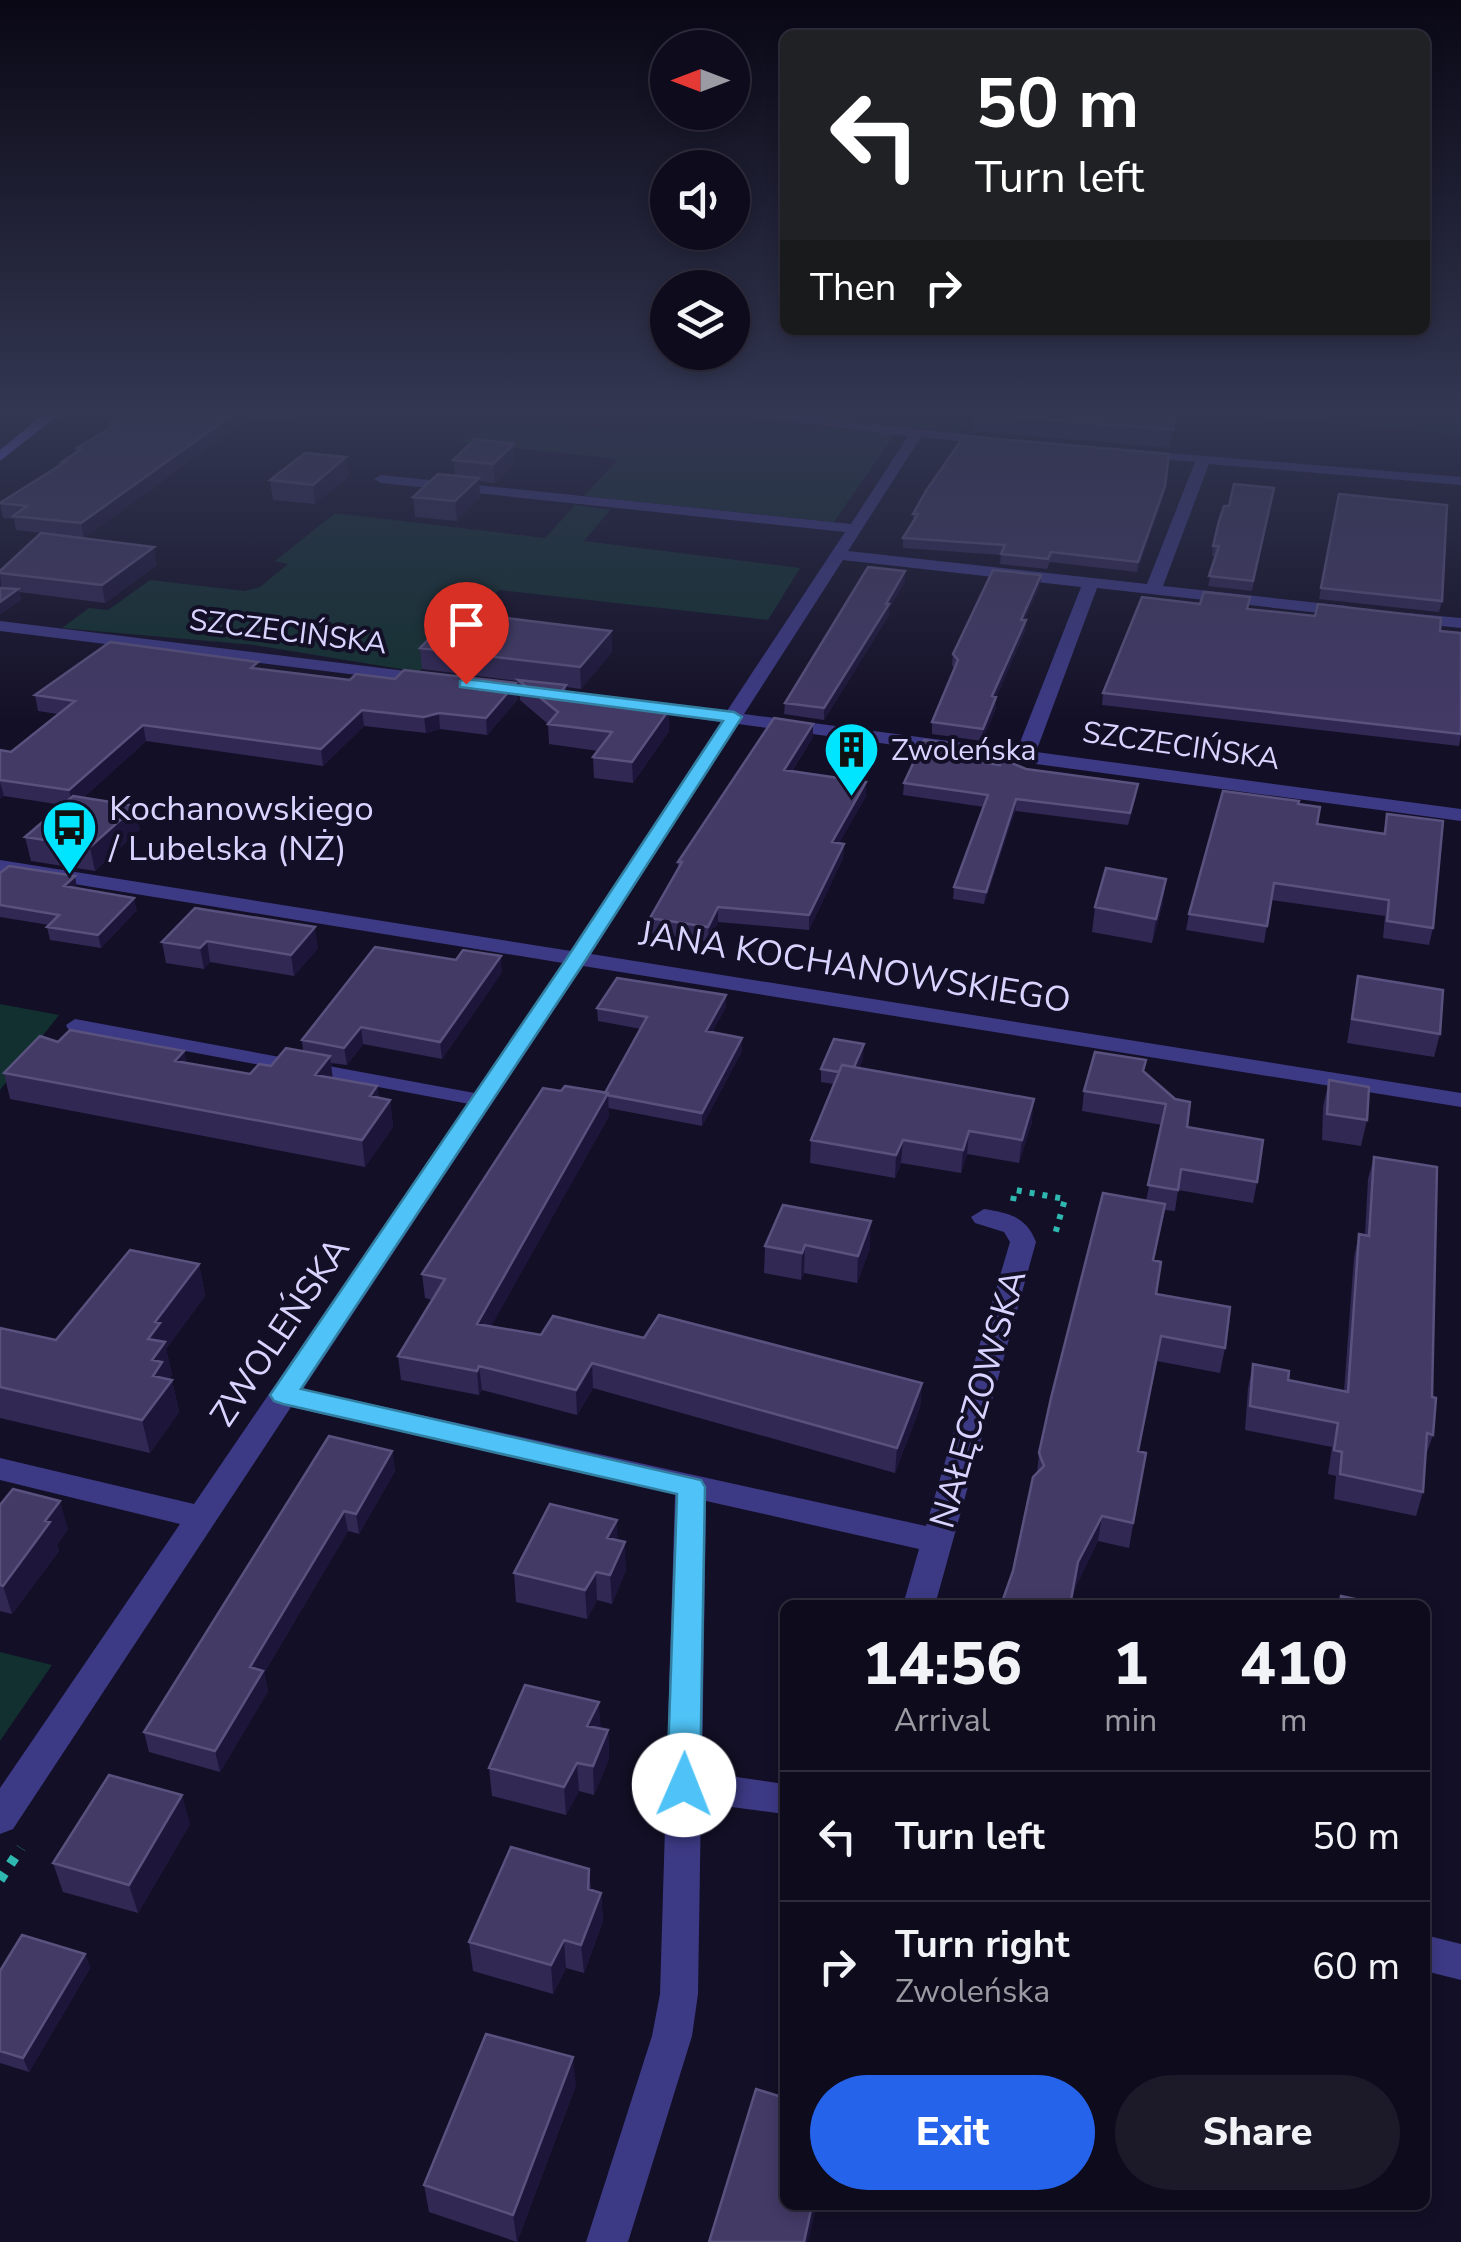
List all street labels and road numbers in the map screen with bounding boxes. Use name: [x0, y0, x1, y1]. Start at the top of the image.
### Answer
street label: SZCZECIŃSKA: [187, 600, 389, 664]
street label: SZCZECIŃSKA: [1080, 712, 1282, 780]
street label: JANA KOCHANOWSKIEGO: [635, 910, 1074, 1024]
street label: ZWOLEŃSKA: [199, 1228, 361, 1436]
street label: NAŁĘCZOWSKA: [919, 1264, 1037, 1534]

